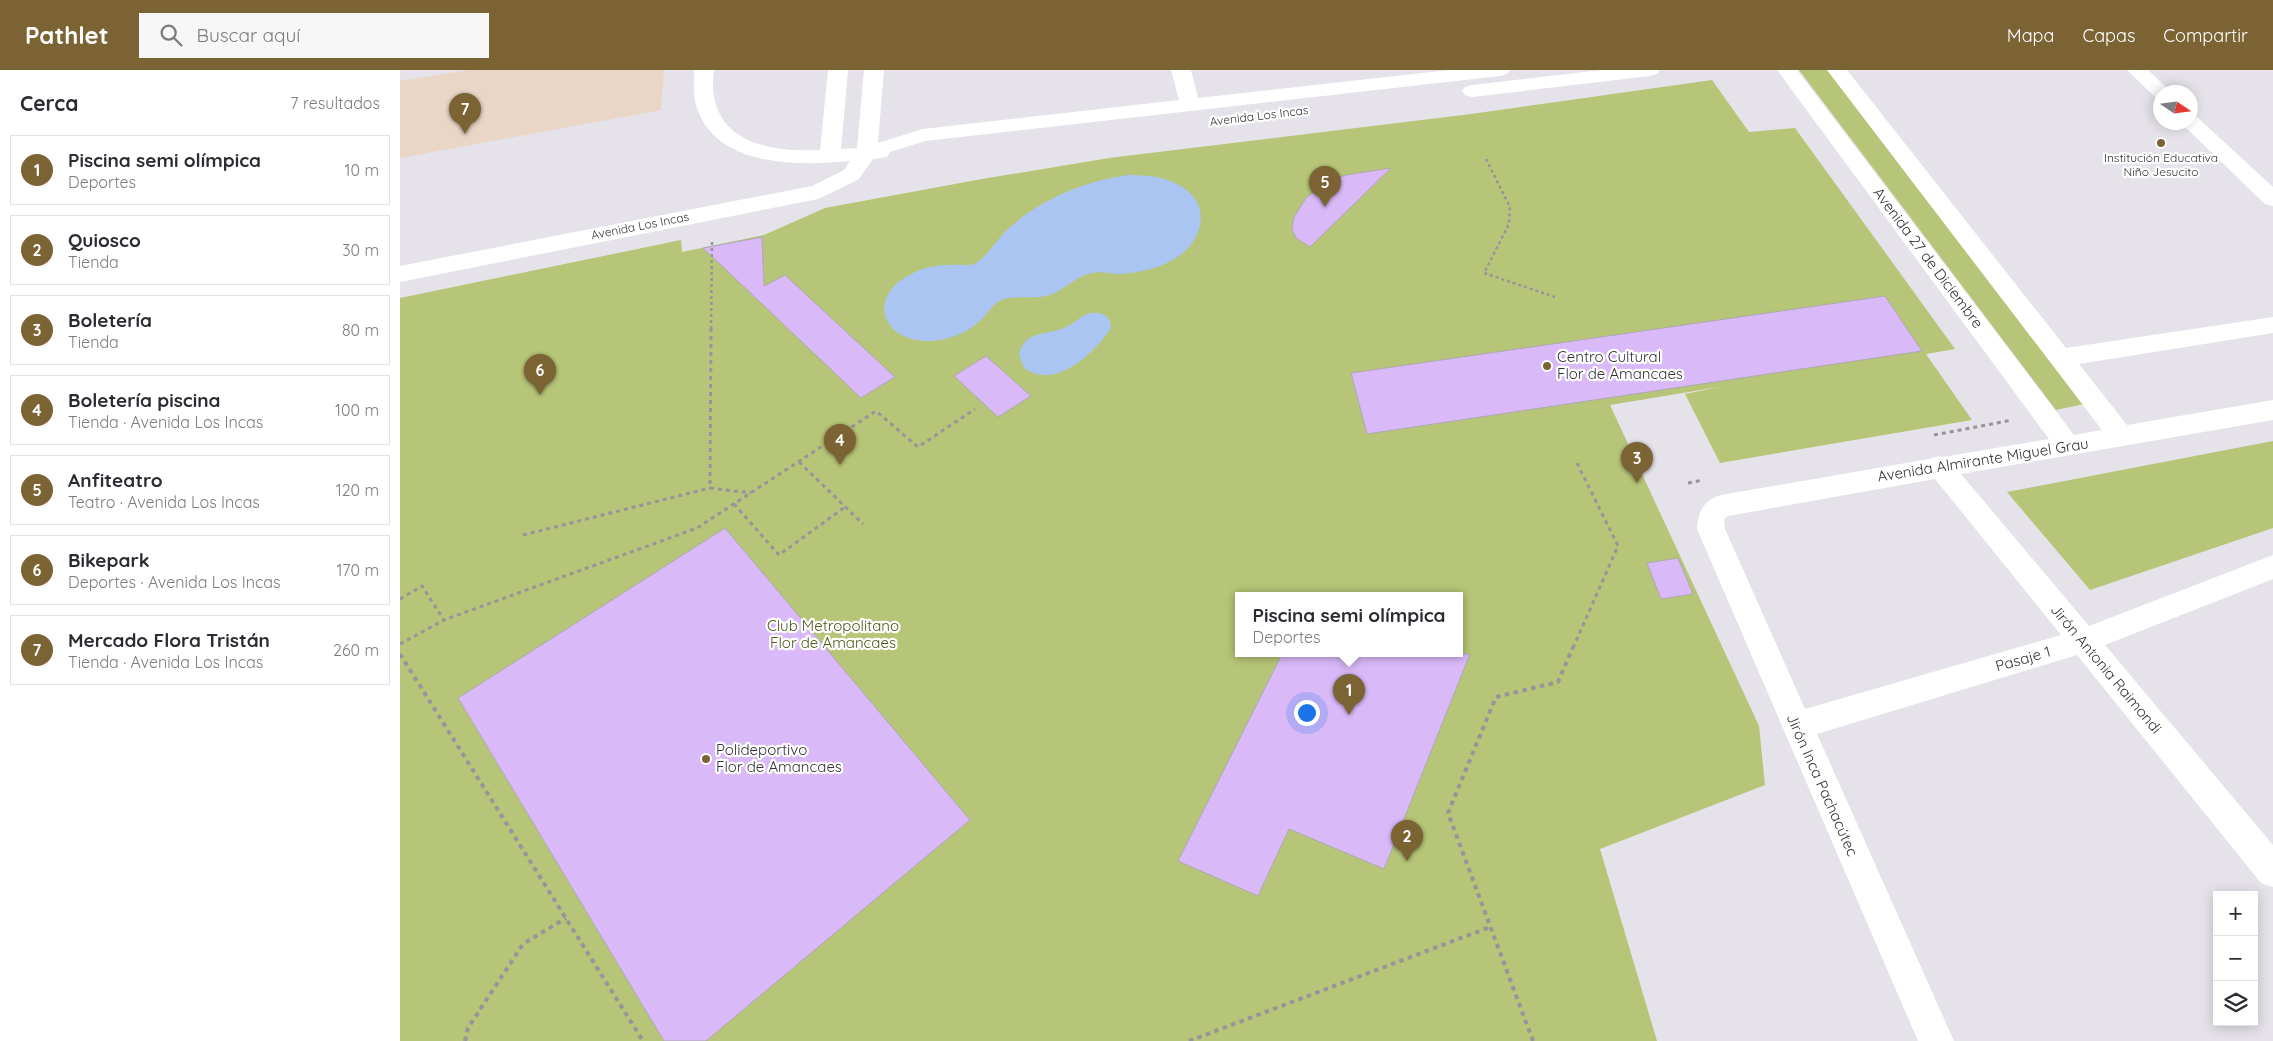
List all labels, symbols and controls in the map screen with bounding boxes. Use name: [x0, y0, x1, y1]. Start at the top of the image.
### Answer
search box: [139, 13, 489, 58]
text: Pathlet: [25, 20, 109, 50]
icon: search: [157, 21, 185, 49]
text: Buscar aquí: [197, 23, 300, 47]
text: Mapa: [2007, 24, 2054, 47]
text: Capas: [2082, 24, 2135, 47]
text: Compartir: [2163, 24, 2248, 47]
north arrow: [2153, 85, 2198, 130]
text: Cerca: [20, 90, 78, 116]
text: 7 resultados: [290, 93, 380, 113]
pin: 7: [449, 93, 481, 134]
street label: Avenida Los Incas: [1209, 102, 1310, 129]
marker: Institución Educativa Niño Jesucito: [2155, 137, 2167, 149]
text: Piscina semi olímpica: [68, 148, 261, 172]
place label: Institución Educativa Niño Jesucito: [2104, 150, 2218, 179]
text: 1: [34, 160, 40, 180]
text: 10 m: [345, 160, 379, 180]
pin: 5: [1309, 166, 1341, 207]
text: Deportes: [68, 172, 136, 192]
street label: Avenida 27 de Diciembre: [1869, 184, 1988, 332]
street label: Avenida Los Incas: [590, 209, 690, 242]
text: Quiosco: [68, 228, 141, 252]
text: 2: [32, 240, 42, 260]
text: 30 m: [342, 240, 379, 260]
text: Tienda: [68, 252, 119, 272]
text: Boletería: [68, 308, 152, 332]
text: 3: [33, 320, 41, 340]
text: 80 m: [342, 320, 379, 340]
text: Tienda: [68, 332, 119, 352]
place label: Centro Cultural Flor de Amancaes: [1557, 347, 1683, 383]
pin: 6: [524, 354, 556, 395]
marker: Centro Cultural Flor de Amancaes: [1541, 360, 1553, 372]
text: Boletería piscina: [68, 388, 221, 412]
text: 4: [32, 400, 42, 420]
text: 100 m: [335, 400, 379, 420]
text: Tienda · Avenida Los Incas: [68, 412, 263, 432]
pin: 4: [824, 424, 856, 465]
street label: Avenida Almirante Miguel Grau: [1876, 433, 2090, 486]
pin: 3: [1621, 442, 1653, 483]
text: Anfiteatro: [68, 468, 163, 492]
text: 5: [32, 480, 42, 500]
text: 120 m: [336, 480, 379, 500]
text: Teatro · Avenida Los Incas: [68, 492, 260, 512]
text: Bikepark: [68, 548, 149, 572]
text: 6: [33, 560, 41, 580]
text: 170 m: [336, 560, 379, 580]
text: Deportes · Avenida Los Incas: [68, 572, 280, 592]
popup: [1235, 592, 1463, 657]
street label: Jirón Antonia Raimondi: [2047, 600, 2166, 737]
text: Piscina semi olímpica: [1253, 603, 1445, 627]
park label: Club Metropolitano Flor de Amancaes: [767, 616, 899, 652]
text: Deportes: [1253, 627, 1321, 647]
text: Mercado Flora Tristán: [68, 628, 270, 652]
text: 7: [33, 640, 41, 660]
text: 260 m: [333, 640, 379, 660]
street label: Pasaje 1: [1993, 642, 2053, 675]
text: Tienda · Avenida Los Incas: [68, 652, 263, 672]
pin: 1: [1333, 674, 1365, 715]
your location: [1294, 700, 1320, 726]
street label: Jirón Inca Pachacútec: [1783, 711, 1862, 859]
place label: Polideportivo Flor de Amancaes: [716, 740, 842, 776]
marker: Polideportivo Flor de Amancaes: [700, 753, 712, 765]
pin: 2: [1391, 820, 1423, 861]
map controls: [2213, 891, 2258, 1026]
button: +: [2213, 891, 2258, 936]
button: −: [2213, 936, 2258, 981]
button: layers: [2213, 981, 2258, 1026]

